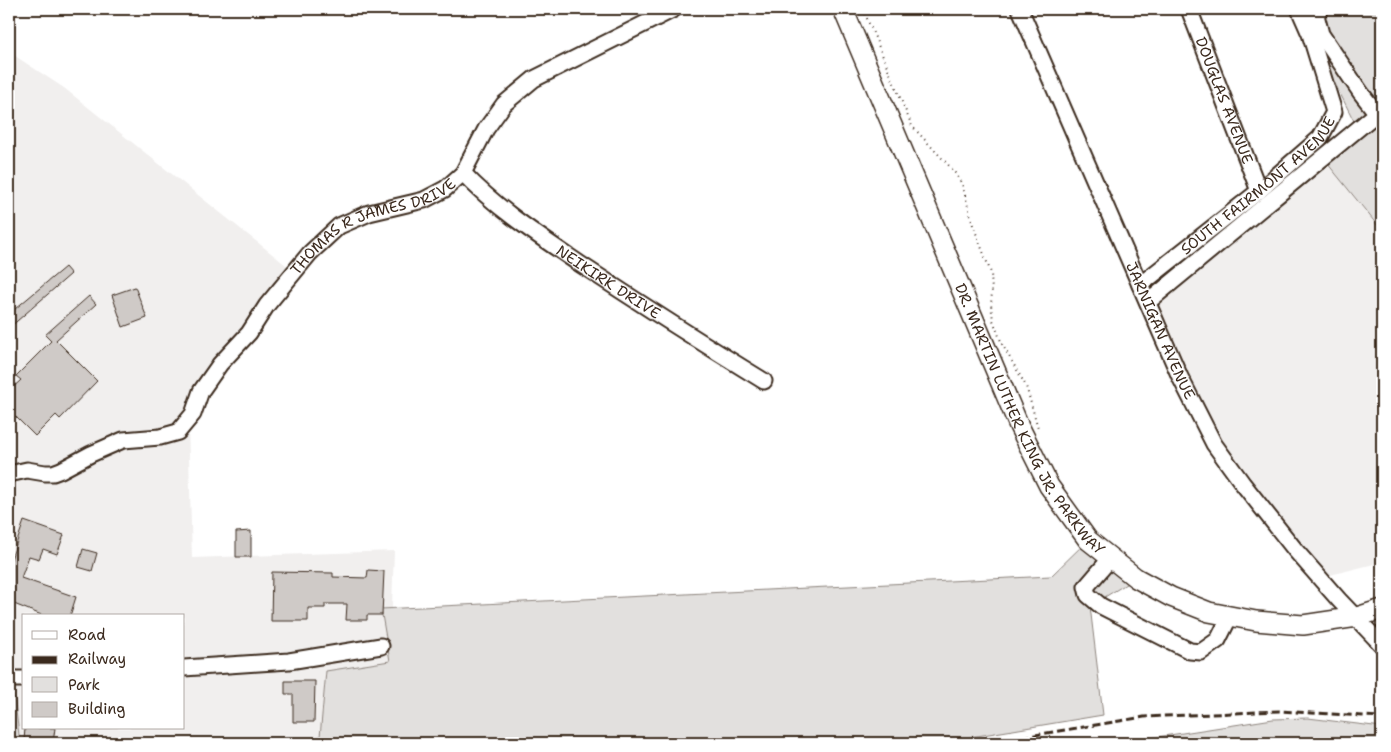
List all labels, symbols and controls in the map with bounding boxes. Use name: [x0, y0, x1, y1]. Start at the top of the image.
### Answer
street label: DOUGLAS AVENUE: [1191, 34, 1258, 167]
street label: SOUTH FAIRMONT AVENUE: [1176, 113, 1340, 259]
street label: THOMAS R JAMES DRIVE: [286, 174, 460, 279]
street label: NEIKIRK DRIVE: [552, 241, 664, 323]
street label: JARNIGAN AVENUE: [1121, 259, 1200, 403]
street label: DR. MARTIN LUTHER KING JR. PARKWAY: [950, 281, 1109, 559]
legend: [22, 614, 185, 730]
text: Road: [68, 625, 106, 645]
text: Railway: [68, 649, 126, 669]
text: Park: [68, 675, 100, 695]
text: Building: [68, 699, 125, 719]

